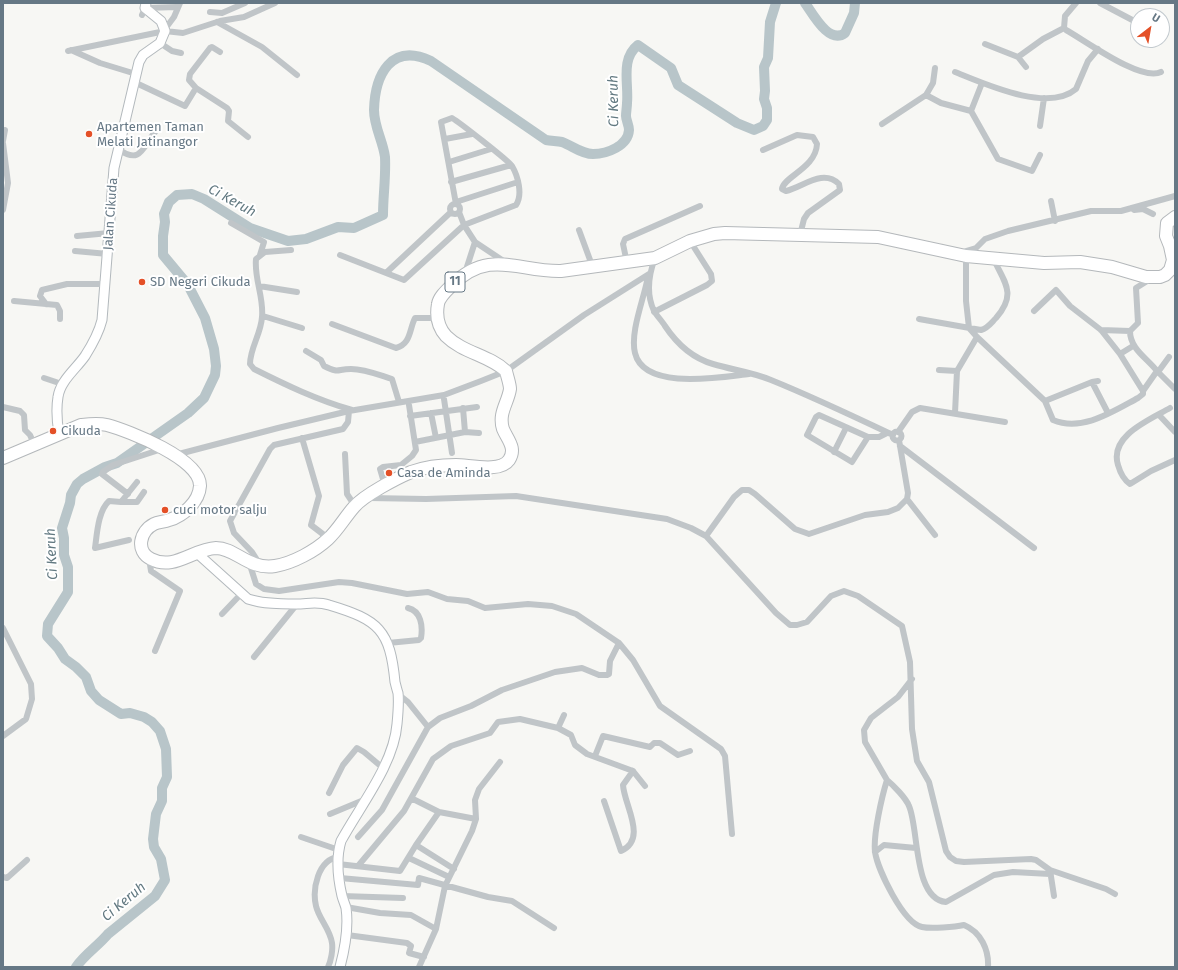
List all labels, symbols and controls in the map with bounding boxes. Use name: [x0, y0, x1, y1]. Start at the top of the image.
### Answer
north arrow: [1130, 8, 1170, 48]
text: U: [1149, 11, 1162, 26]
water label: Ci Keruh: [605, 75, 623, 127]
place label: Apartemen Taman Melati Jatinangor: [97, 119, 204, 150]
marker: Apartemen Taman Melati Jatinangor: [84, 129, 94, 139]
street label: Jalan Cikuda: [101, 177, 121, 251]
water label: Ci Keruh: [205, 181, 259, 221]
road number: 11: [445, 272, 465, 292]
place label: SD Negeri Cikuda: [150, 274, 251, 290]
marker: SD Negeri Cikuda: [137, 277, 147, 287]
place label: Cikuda: [61, 423, 101, 439]
marker: Cikuda: [48, 426, 58, 436]
place label: Casa de Aminda: [397, 465, 491, 481]
marker: Casa de Aminda: [384, 468, 394, 478]
place label: cuci motor salju: [173, 502, 267, 518]
marker: cuci motor salju: [160, 505, 170, 515]
water label: Ci Keruh: [42, 528, 62, 580]
water label: Ci Keruh: [99, 879, 149, 925]

